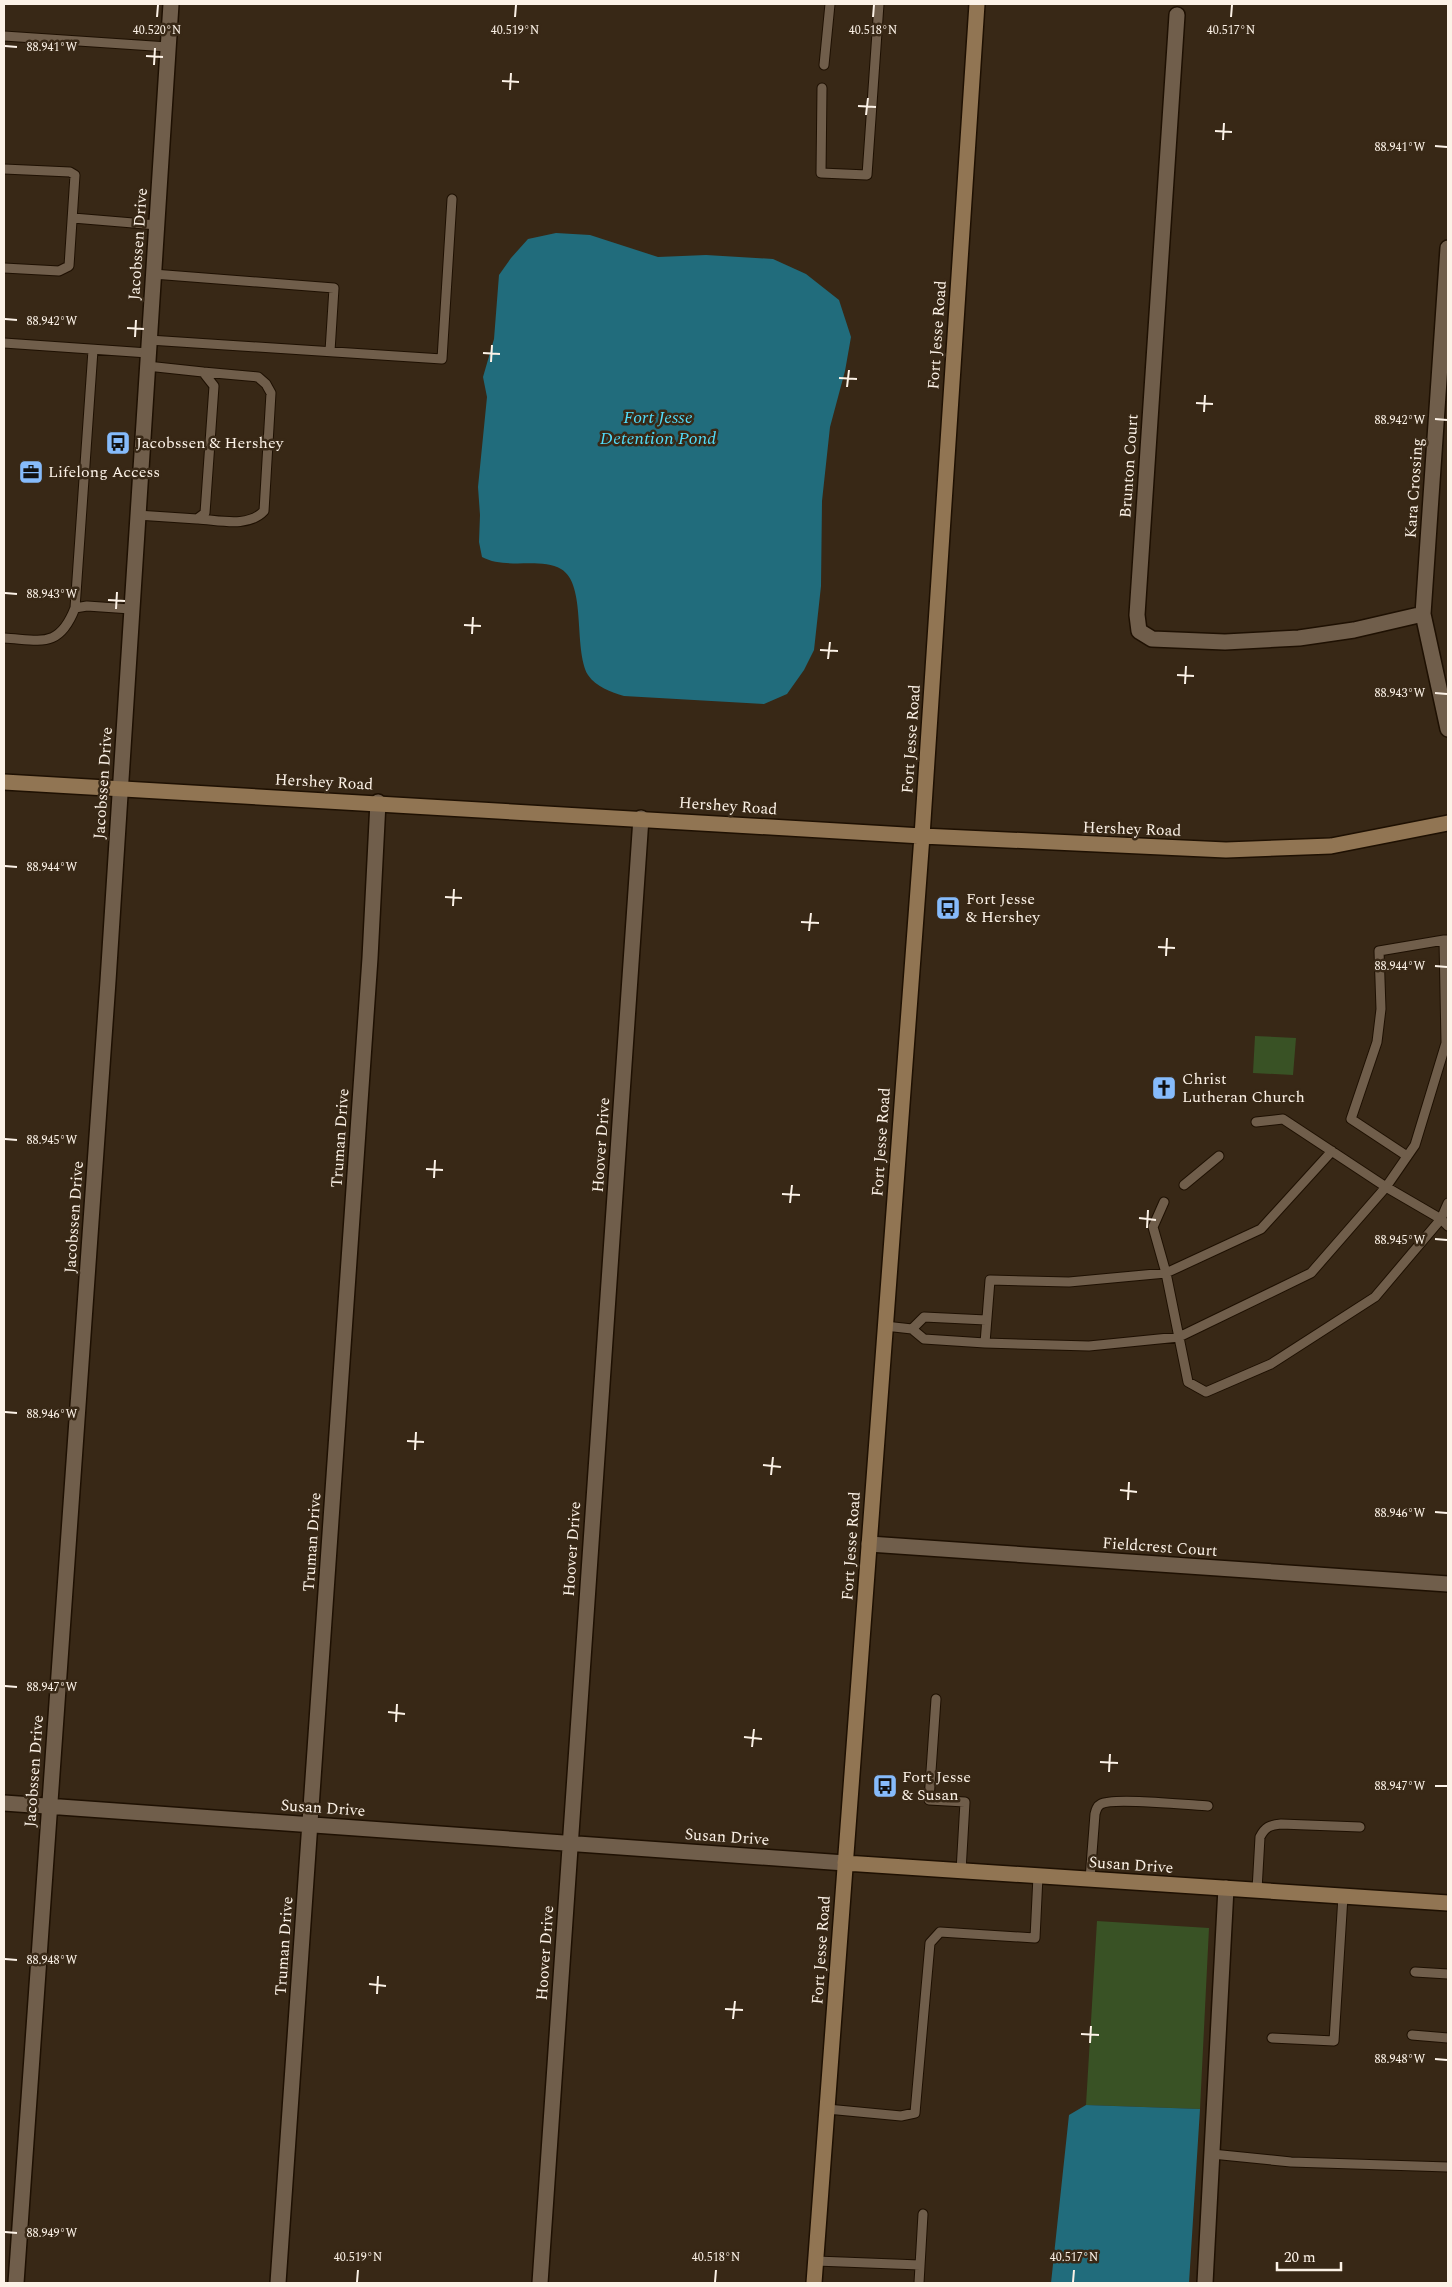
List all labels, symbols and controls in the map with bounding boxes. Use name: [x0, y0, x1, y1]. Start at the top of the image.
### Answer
text: 40.520°N: [133, 21, 181, 40]
text: 40.519°N: [491, 21, 539, 40]
text: 40.518°N: [849, 21, 897, 40]
text: 40.517°N: [1207, 21, 1255, 40]
text: 88.941°W: [27, 38, 78, 57]
text: 88.941°W: [1375, 138, 1426, 157]
street label: Jacobssen Drive: [122, 187, 154, 301]
street label: Fort Jesse Road: [921, 280, 953, 390]
text: 88.942°W: [27, 312, 78, 331]
water label: Fort Jesse Detention Pond: [600, 404, 716, 452]
text: 88.942°W: [1375, 411, 1426, 430]
street label: Brunton Court: [1113, 413, 1145, 519]
bus stop icon: Jacobssen & Hershey: [105, 430, 131, 456]
place label: Jacobssen & Hershey: [136, 431, 285, 455]
street label: Kara Crossing: [1399, 437, 1429, 539]
office icon: Lifelong Access: [18, 459, 44, 485]
place label: Lifelong Access: [48, 460, 160, 484]
text: 88.943°W: [27, 585, 78, 604]
street label: Fort Jesse Road: [895, 684, 927, 794]
text: 88.943°W: [1375, 684, 1426, 703]
street label: Jacobssen Drive: [87, 726, 119, 840]
street label: Hershey Road: [274, 767, 374, 797]
street label: Hershey Road: [678, 791, 778, 821]
street label: Hershey Road: [1082, 815, 1182, 843]
text: 88.944°W: [27, 858, 78, 877]
place label: Fort Jesse & Hershey: [966, 887, 1041, 929]
bus stop icon: Fort Jesse & Hershey: [935, 895, 961, 921]
text: 88.944°W: [1375, 957, 1426, 976]
place label: Christ Lutheran Church: [1182, 1067, 1305, 1109]
church icon: Christ Lutheran Church: [1151, 1075, 1177, 1101]
street label: Truman Drive: [325, 1087, 355, 1189]
street label: Fort Jesse Road: [865, 1087, 897, 1197]
street label: Hoover Drive: [586, 1097, 616, 1193]
text: 88.945°W: [27, 1131, 78, 1150]
street label: Jacobssen Drive: [58, 1160, 90, 1274]
text: 88.945°W: [1375, 1231, 1426, 1250]
text: 88.946°W: [27, 1405, 78, 1424]
street label: Truman Drive: [297, 1491, 327, 1593]
street label: Fort Jesse Road: [835, 1491, 867, 1601]
street label: Hoover Drive: [557, 1501, 587, 1597]
text: 88.946°W: [1375, 1504, 1426, 1523]
street label: Fieldcrest Court: [1102, 1531, 1219, 1563]
text: 88.947°W: [27, 1678, 78, 1697]
street label: Jacobssen Drive: [18, 1714, 50, 1828]
place label: Fort Jesse & Susan: [902, 1765, 971, 1807]
bus stop icon: Fort Jesse & Susan: [872, 1773, 898, 1799]
text: 88.947°W: [1375, 1777, 1426, 1796]
street label: Susan Drive: [280, 1793, 366, 1823]
street label: Susan Drive: [684, 1822, 770, 1852]
street label: Susan Drive: [1088, 1850, 1174, 1880]
street label: Truman Drive: [269, 1895, 299, 1997]
street label: Fort Jesse Road: [805, 1895, 837, 2005]
street label: Hoover Drive: [530, 1905, 560, 2001]
text: 88.948°W: [27, 1951, 78, 1970]
text: 88.948°W: [1375, 2050, 1426, 2069]
text: 88.949°W: [27, 2224, 78, 2243]
scale bar: [1277, 2240, 1341, 2272]
text: 20 m: [1284, 2246, 1316, 2269]
text: 40.519°N: [334, 2248, 382, 2267]
text: 40.518°N: [692, 2248, 740, 2267]
text: 40.517°N: [1050, 2248, 1098, 2267]

